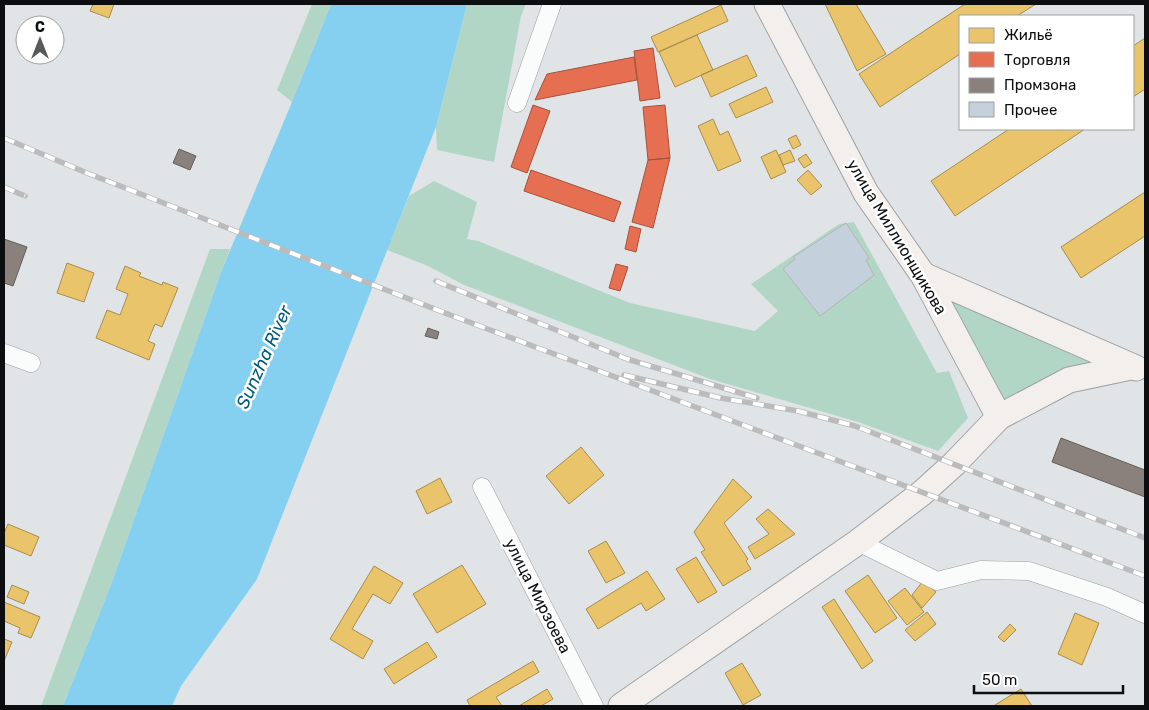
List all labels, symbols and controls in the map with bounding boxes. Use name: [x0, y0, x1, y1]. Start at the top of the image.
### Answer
north arrow: [15, 15, 65, 65]
legend: [959, 15, 1134, 130]
text: С: [35, 19, 45, 36]
text: Жильё: [1004, 26, 1053, 44]
text: Торговля: [1004, 51, 1070, 69]
text: Промзона: [1004, 76, 1076, 94]
text: Прочее: [1004, 101, 1057, 119]
street label: улица Миллионщикова: [843, 156, 951, 318]
water label: Sunzha River: [231, 301, 297, 412]
street label: улица Мирзоева: [501, 536, 575, 656]
scale bar: [974, 662, 1123, 694]
text: 50 m: [982, 671, 1017, 689]

